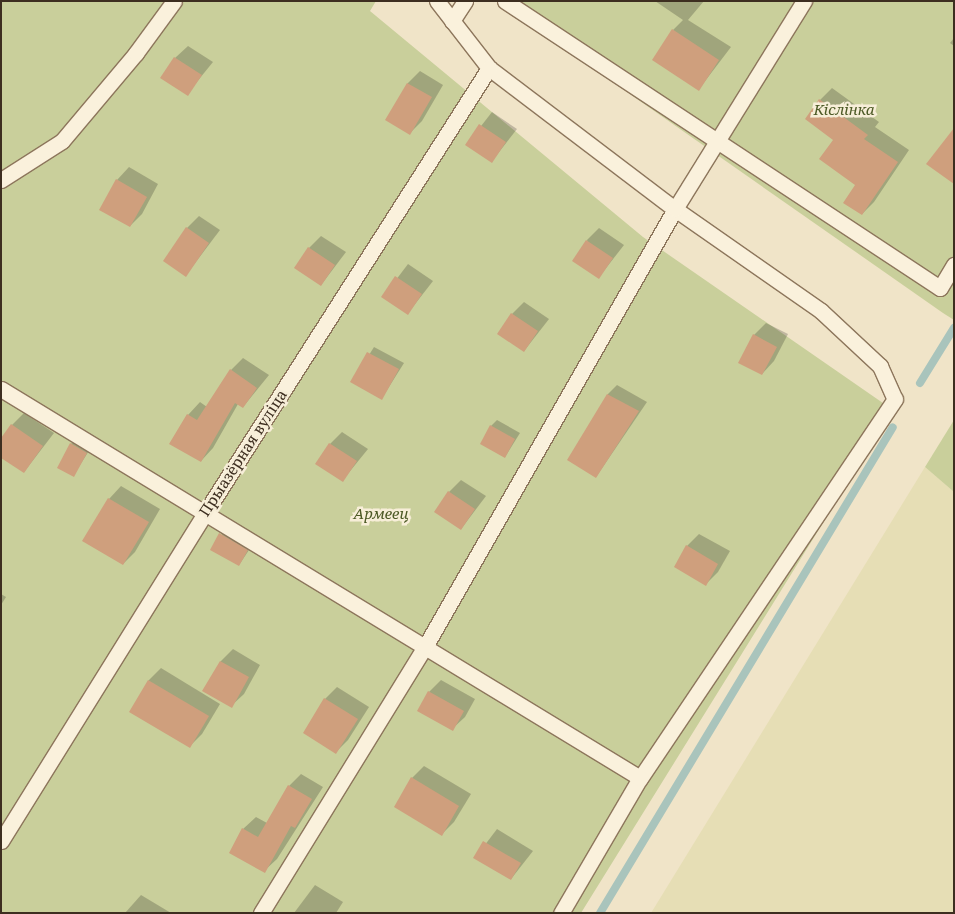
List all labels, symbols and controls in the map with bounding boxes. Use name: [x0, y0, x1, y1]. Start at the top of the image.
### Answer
park label: Кіслінка: [813, 101, 875, 119]
street label: Прыазёрная вуліца: [195, 386, 291, 520]
park label: Армеец: [354, 505, 408, 523]

